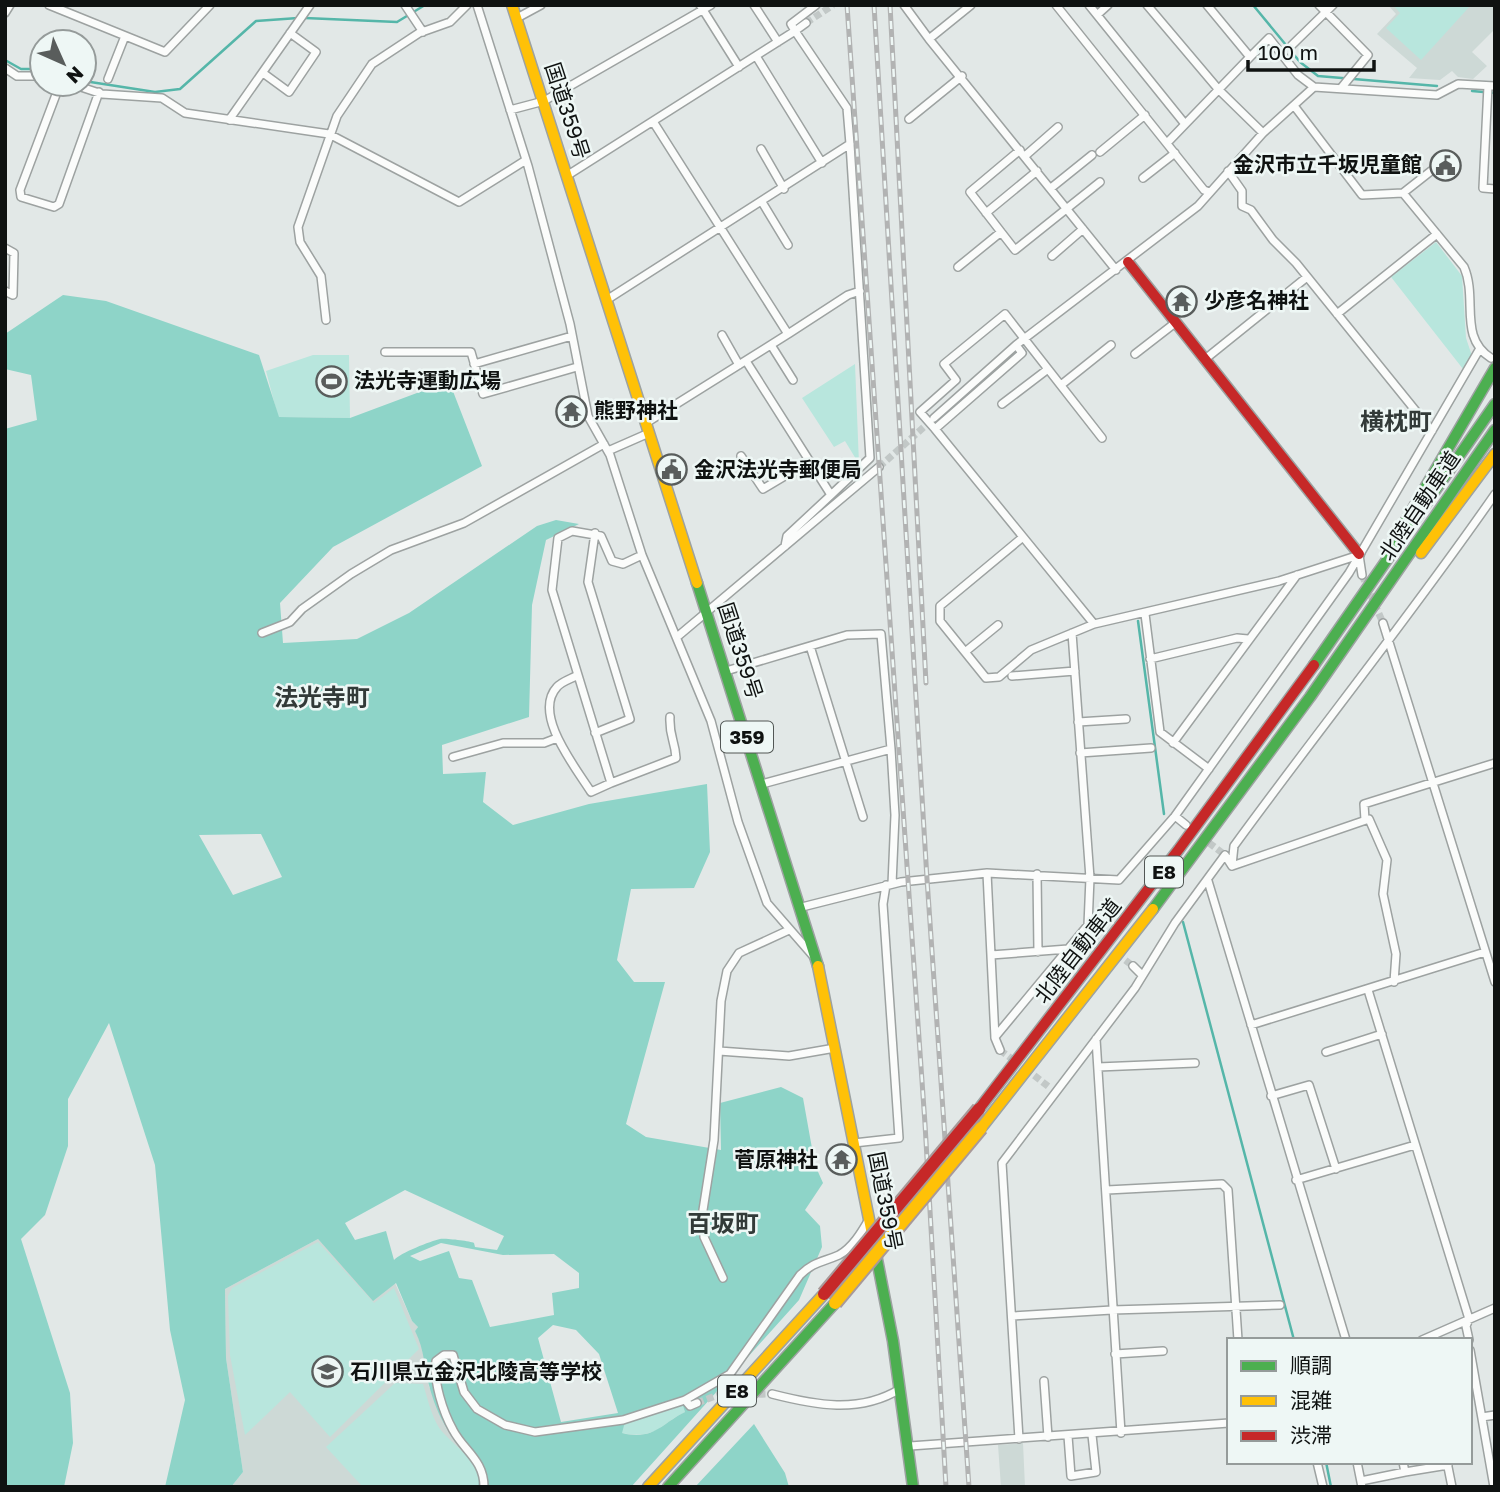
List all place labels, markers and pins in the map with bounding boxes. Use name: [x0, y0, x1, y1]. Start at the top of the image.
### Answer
public building icon: 金沢市立千坂児童館: [1428, 148, 1462, 182]
place label: 金沢市立千坂児童館: [1233, 151, 1422, 177]
temple icon: 少彦名神社: [1164, 284, 1198, 318]
place label: 少彦名神社: [1204, 287, 1309, 313]
sports icon: 法光寺運動広場: [314, 364, 348, 398]
place label: 法光寺運動広場: [354, 367, 501, 393]
temple icon: 熊野神社: [554, 394, 588, 428]
place label: 熊野神社: [594, 397, 678, 423]
public building icon: 金沢法光寺郵便局: [654, 453, 688, 487]
place label: 金沢法光寺郵便局: [694, 456, 862, 482]
temple icon: 菅原神社: [824, 1143, 858, 1177]
place label: 菅原神社: [734, 1146, 818, 1172]
school or university icon: 石川県立金沢北陵高等学校: [310, 1355, 344, 1389]
place label: 石川県立金沢北陵高等学校: [350, 1358, 602, 1384]

